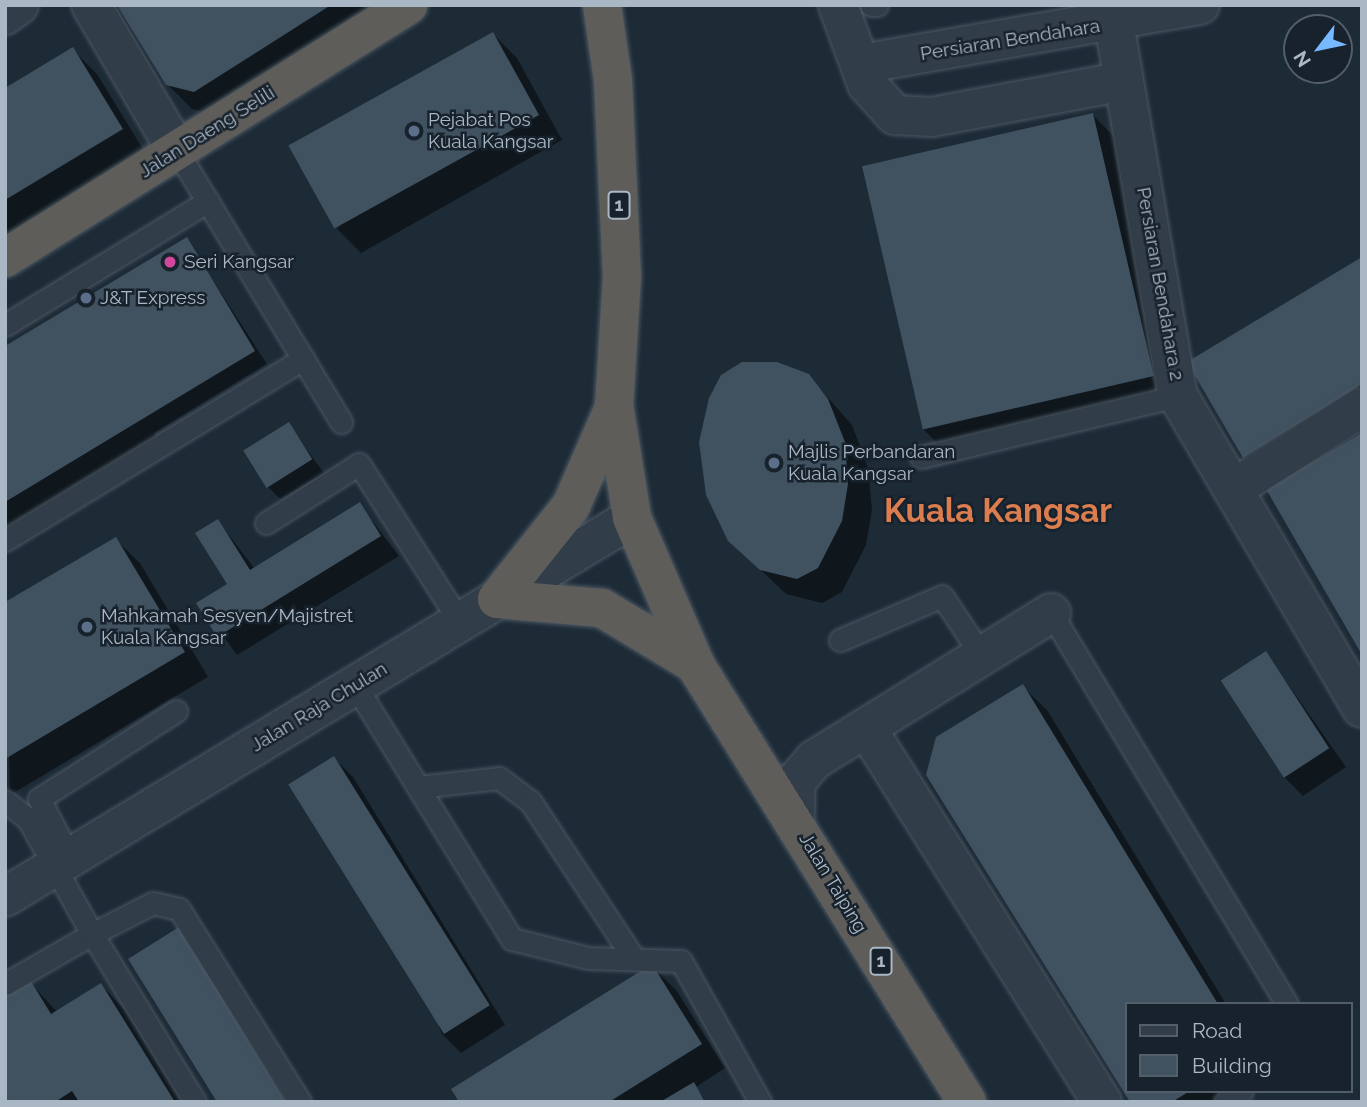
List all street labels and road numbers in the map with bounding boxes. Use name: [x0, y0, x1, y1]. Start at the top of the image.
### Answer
street label: Persiaran Bendahara: [919, 15, 1101, 65]
street label: Jalan Daeng Selili: [135, 81, 279, 183]
street label: Persiaran Bendahara 2: [1132, 185, 1188, 383]
road number: 1: [607, 190, 631, 220]
street label: Jalan Raja Chulan: [247, 657, 391, 757]
street label: Jalan Taiping: [794, 828, 872, 938]
road number: 1: [869, 946, 893, 976]

